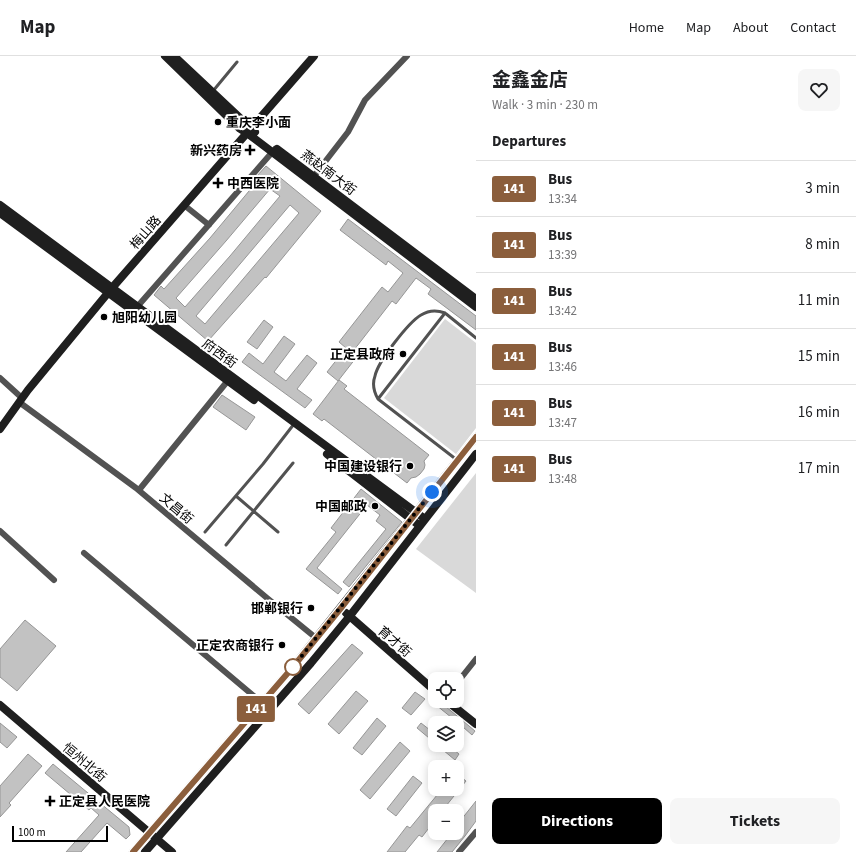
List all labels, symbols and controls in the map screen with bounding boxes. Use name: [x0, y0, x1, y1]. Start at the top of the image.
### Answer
text: Map: [20, 14, 55, 41]
text: Home: [629, 18, 664, 38]
text: Map: [686, 18, 711, 38]
text: About: [733, 18, 768, 38]
text: Contact: [790, 18, 836, 38]
text: 金鑫金店: [492, 67, 568, 94]
button: heart: [798, 69, 840, 111]
text: Walk · 3 min · 230 m: [492, 96, 598, 114]
place label: 重庆李小面: [226, 114, 291, 132]
marker: 重庆李小面: [213, 117, 223, 127]
text: Departures: [492, 131, 566, 152]
place label: 新兴药房: [190, 142, 242, 160]
marker: 新兴药房: [245, 145, 255, 155]
street label: 燕赵南大街: [297, 146, 360, 200]
text: Bus: [548, 169, 572, 190]
place label: 中西医院: [227, 175, 279, 193]
marker: 中西医院: [212, 177, 224, 189]
text: 3 min: [805, 178, 840, 199]
text: 141: [503, 179, 525, 199]
text: 13:34: [548, 190, 577, 208]
street label: 梅山路: [126, 212, 165, 253]
text: Bus: [548, 225, 572, 246]
text: 8 min: [805, 234, 840, 255]
text: 141: [503, 235, 525, 255]
text: 13:39: [548, 246, 577, 264]
text: Bus: [548, 281, 572, 302]
text: 11 min: [798, 290, 840, 311]
text: 141: [503, 291, 525, 311]
text: 13:42: [548, 302, 577, 320]
place label: 旭阳幼儿园: [112, 309, 177, 327]
marker: 旭阳幼儿园: [99, 312, 109, 322]
street label: 府西街: [198, 335, 240, 373]
text: Bus: [548, 337, 572, 358]
place label: 正定县政府: [330, 346, 395, 364]
text: 15 min: [798, 346, 840, 367]
text: 141: [503, 347, 525, 367]
marker: 正定县政府: [398, 349, 408, 359]
text: 13:46: [548, 358, 577, 376]
text: Bus: [548, 393, 572, 414]
text: 16 min: [798, 402, 840, 423]
text: 141: [503, 403, 525, 423]
text: 13:47: [548, 414, 577, 432]
text: Bus: [548, 449, 572, 470]
place label: 中国建设银行: [324, 458, 402, 476]
text: 17 min: [798, 458, 840, 479]
text: 141: [503, 459, 525, 479]
marker: 中国建设银行: [405, 461, 415, 471]
text: 13:48: [548, 470, 577, 488]
your location: [422, 482, 442, 502]
street label: 文昌街: [156, 489, 197, 528]
place label: 中国邮政: [315, 498, 367, 516]
marker: 中国邮政: [370, 501, 380, 511]
place label: 邯郸银行: [251, 600, 303, 618]
marker: 邯郸银行: [306, 603, 316, 613]
street label: 育才街: [374, 622, 415, 661]
place label: 正定农商银行: [196, 637, 274, 655]
marker: 正定农商银行: [277, 640, 287, 650]
unlabelled marker: [284, 658, 302, 676]
map controls: [428, 672, 464, 840]
button: locate: [428, 672, 464, 708]
line badge: 141: [233, 696, 279, 722]
text: 141: [245, 699, 267, 719]
button: layers: [428, 716, 464, 752]
street label: 恒州北街: [59, 739, 110, 786]
button: +: [428, 760, 464, 796]
place label: 正定县人民医院: [59, 793, 150, 811]
marker: 正定县人民医院: [44, 795, 56, 807]
button: Directions: [492, 798, 662, 844]
button: Tickets: [670, 798, 840, 844]
button: −: [428, 804, 464, 840]
scale bar: [12, 824, 108, 843]
text: 100 m: [18, 825, 46, 840]

